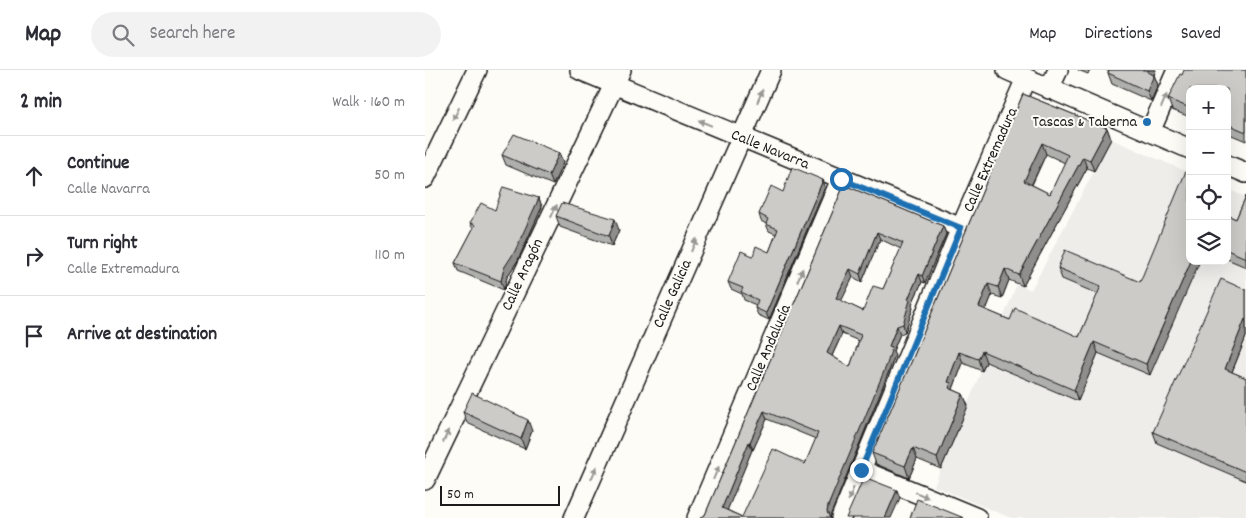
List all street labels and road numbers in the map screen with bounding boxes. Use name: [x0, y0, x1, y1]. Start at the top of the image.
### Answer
street label: Calle Extremadura: [958, 104, 1025, 216]
street label: Calle Navarra: [727, 124, 813, 176]
street label: Calle Aragón: [496, 235, 550, 315]
street label: Calle Galicia: [648, 256, 699, 332]
street label: Calle Andalucía: [740, 301, 798, 395]

